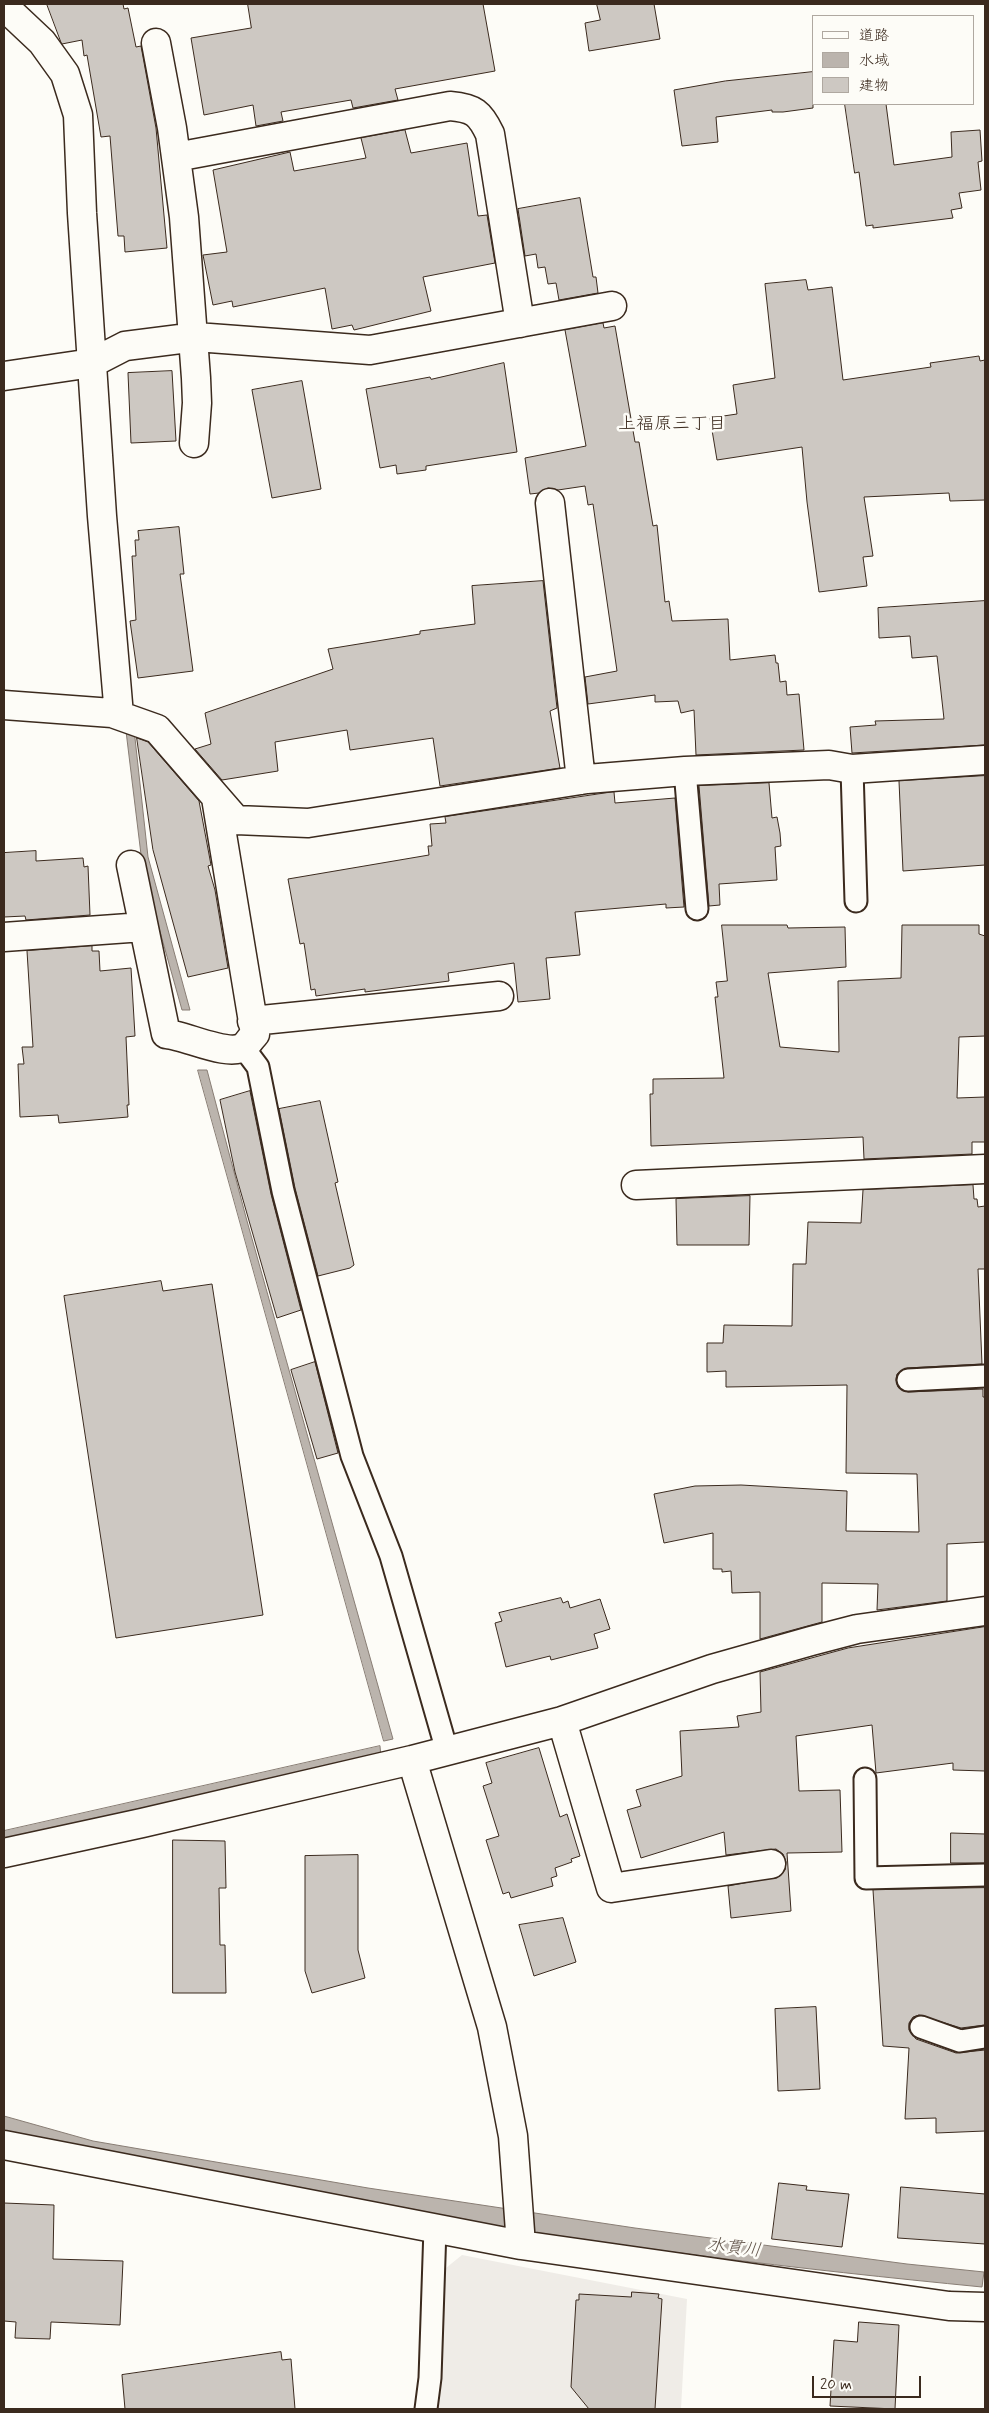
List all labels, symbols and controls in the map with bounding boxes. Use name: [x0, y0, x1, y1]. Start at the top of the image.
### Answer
legend: [812, 15, 974, 105]
text: 道路: [859, 26, 889, 46]
text: 水域: [859, 51, 889, 71]
text: 建物: [859, 76, 889, 96]
district label: 上福原三丁目: [618, 414, 726, 436]
water label: 水貫川: [706, 2235, 762, 2263]
scale bar: [814, 2366, 923, 2398]
text: 20 m: [820, 2375, 852, 2395]

